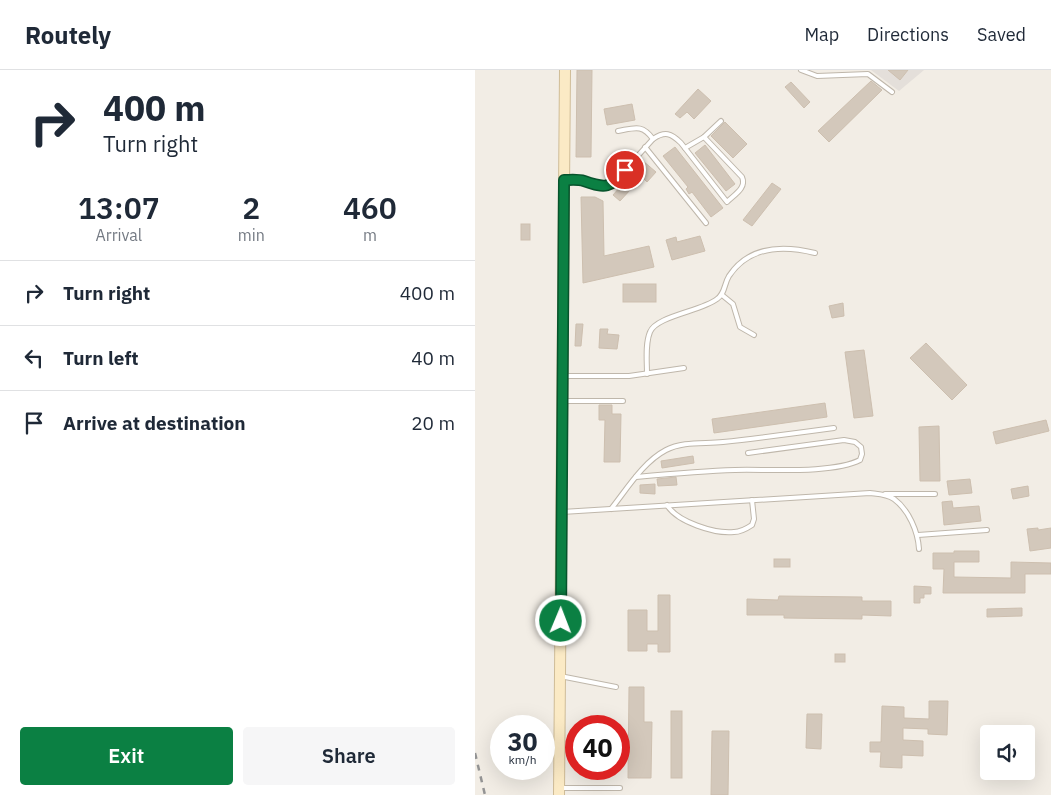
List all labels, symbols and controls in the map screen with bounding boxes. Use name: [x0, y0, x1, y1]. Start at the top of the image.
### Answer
text: Routely: [25, 19, 111, 51]
text: Map: [804, 23, 839, 46]
text: Directions: [867, 23, 949, 46]
text: Saved: [977, 23, 1026, 46]
text: 400 m: [103, 85, 206, 131]
icon: right: [20, 90, 85, 155]
text: Turn right: [103, 129, 198, 158]
pin: [604, 149, 646, 191]
icon: arrive: [611, 156, 639, 184]
text: 13:07: [78, 188, 160, 227]
text: 2: [242, 188, 260, 227]
text: 460: [343, 188, 397, 227]
text: Arrival: [96, 225, 142, 245]
text: min: [238, 225, 265, 245]
text: m: [363, 225, 377, 245]
icon: right: [20, 279, 48, 307]
text: Turn right: [63, 281, 150, 305]
text: 400 m: [400, 281, 455, 305]
icon: left: [20, 344, 48, 372]
text: Turn left: [63, 346, 139, 370]
text: 40 m: [411, 346, 455, 370]
icon: arrive: [20, 409, 48, 437]
text: Arrive at destination: [63, 411, 246, 435]
text: 20 m: [411, 411, 455, 435]
position arrow: [534, 594, 586, 646]
speed limit sign: 40: [565, 715, 630, 780]
text: 30: [507, 725, 538, 758]
map controls: [980, 725, 1035, 780]
button: sound: [980, 725, 1035, 780]
button: Exit: [20, 727, 233, 785]
button: Share: [243, 727, 455, 785]
text: km/h: [508, 752, 537, 767]

